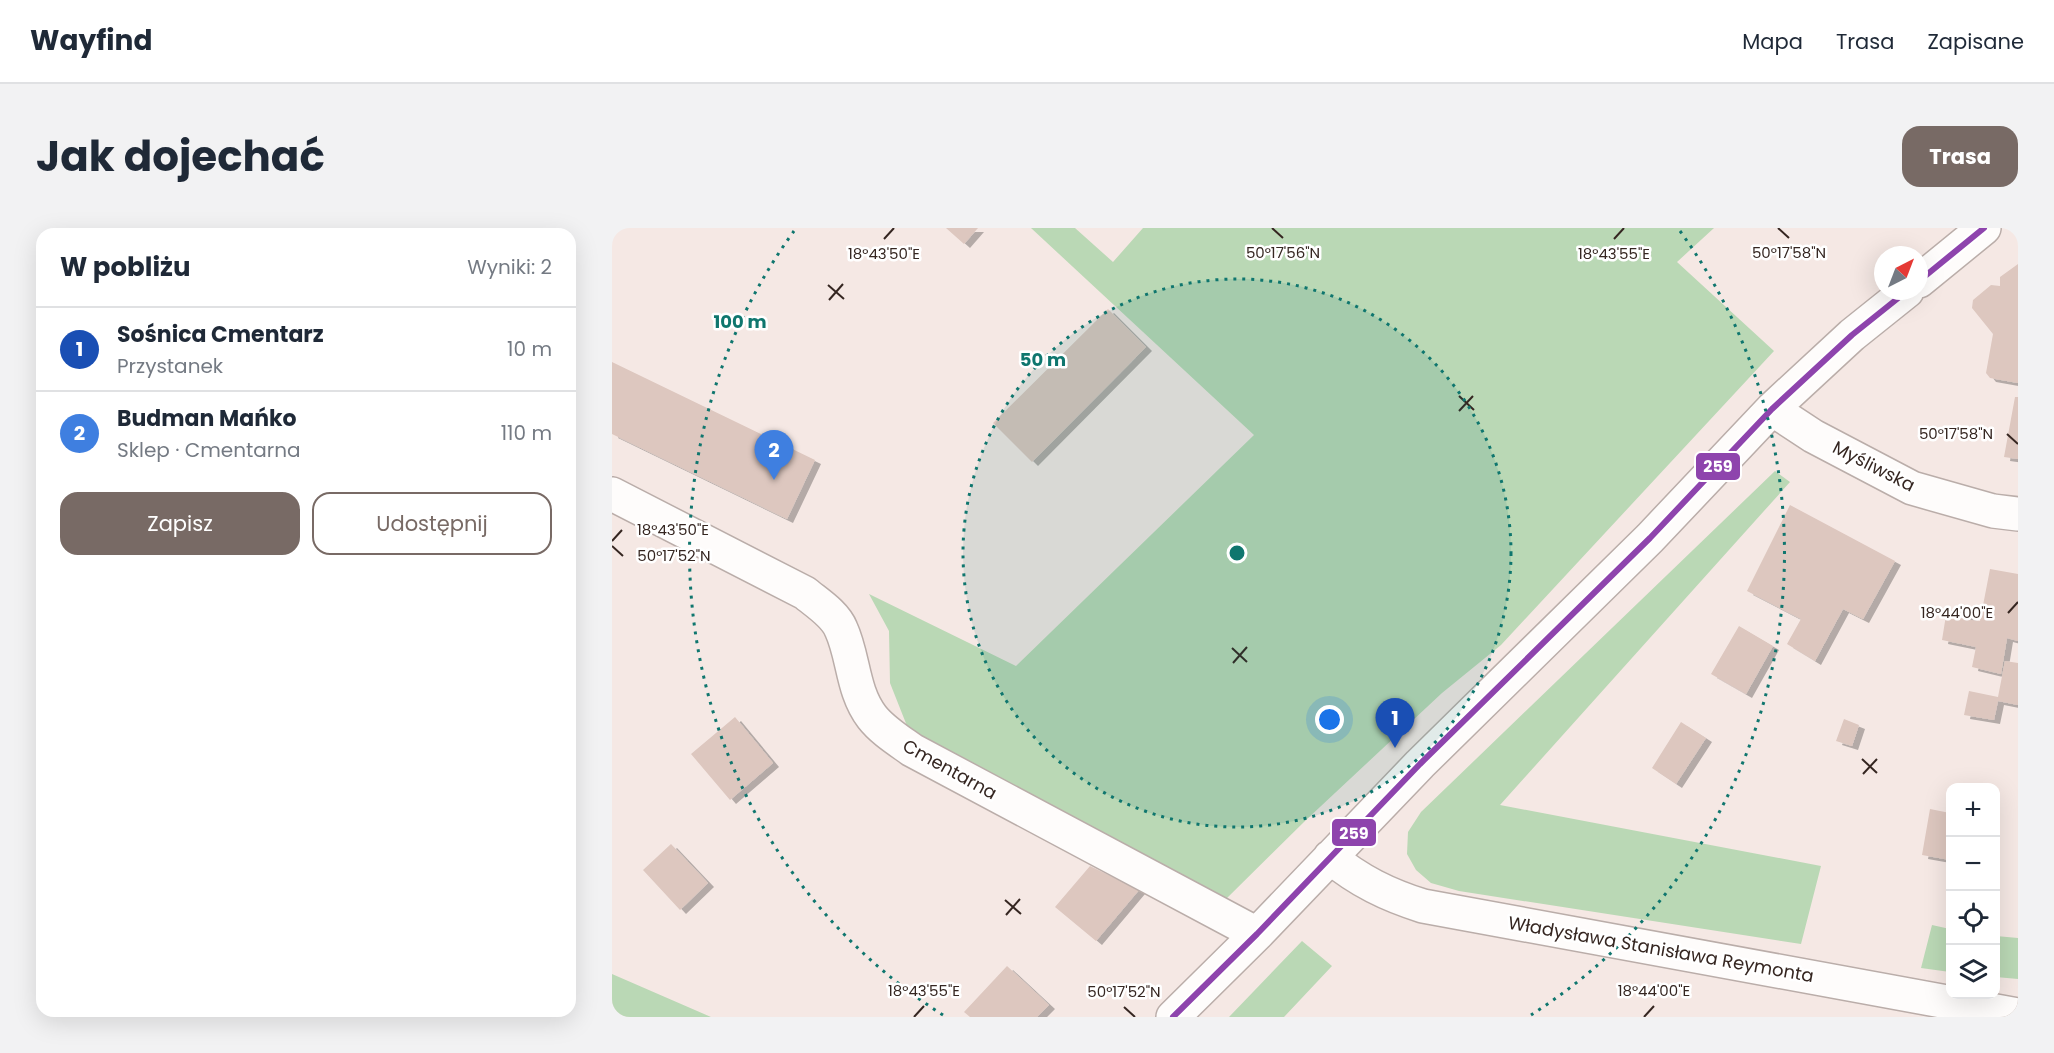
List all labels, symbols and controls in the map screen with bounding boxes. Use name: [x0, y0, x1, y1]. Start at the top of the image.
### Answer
text: Wayfind: [30, 21, 152, 60]
text: Mapa: [1742, 27, 1803, 56]
text: Trasa: [1836, 27, 1894, 56]
text: Zapisane: [1927, 27, 2024, 56]
button: Trasa: [1902, 126, 2018, 187]
text: Jak dojechać: [36, 127, 325, 186]
text: 50°17'56"N: [1246, 242, 1320, 263]
text: 50°17'58"N: [1752, 242, 1826, 263]
text: 18°43'50"E: [848, 243, 920, 264]
text: 18°43'55"E: [1578, 243, 1650, 264]
north arrow: [1874, 246, 1928, 300]
text: W pobliżu: [60, 249, 191, 285]
text: Wyniki: 2: [467, 253, 552, 281]
text: 100 m: [713, 309, 767, 334]
text: Sośnica Cmentarz: [117, 319, 324, 350]
text: 1: [76, 335, 83, 363]
text: 10 m: [507, 335, 552, 363]
text: 50 m: [1020, 347, 1066, 372]
text: Przystanek: [117, 352, 223, 380]
text: Budman Mańko: [117, 403, 297, 434]
text: 2: [74, 419, 85, 447]
text: 110 m: [501, 419, 552, 447]
text: 50°17'58"N: [1919, 423, 1993, 444]
pin: 2: [754, 430, 794, 480]
street label: Myśliwska: [1828, 435, 1920, 497]
text: Sklep · Cmentarna: [117, 436, 301, 464]
line badge: 259: [1695, 452, 1741, 481]
text: 259: [1703, 455, 1733, 478]
button: Zapisz: [60, 492, 300, 555]
button: Udostępnij: [312, 492, 552, 555]
text: 18°43'50"E: [637, 519, 709, 540]
centre of rings: [1227, 543, 1247, 563]
text: 50°17'52"N: [637, 545, 711, 566]
text: 18°44'00"E: [1921, 602, 1993, 623]
pin: 1: [1376, 698, 1414, 748]
your location: [1315, 705, 1344, 734]
street label: Cmentarna: [898, 733, 1002, 805]
map controls: [1946, 783, 2000, 999]
button: +: [1946, 783, 2000, 837]
line badge: 259: [1331, 818, 1377, 847]
text: 259: [1339, 822, 1369, 845]
button: −: [1946, 837, 2000, 891]
button: locate: [1946, 891, 2000, 945]
street label: Władysława Stanisława Reymonta: [1506, 910, 1816, 988]
button: layers: [1946, 945, 2000, 999]
text: 18°43'55"E: [888, 980, 960, 1001]
text: 18°44'00"E: [1618, 980, 1690, 1001]
text: 50°17'52"N: [1087, 981, 1161, 1002]

